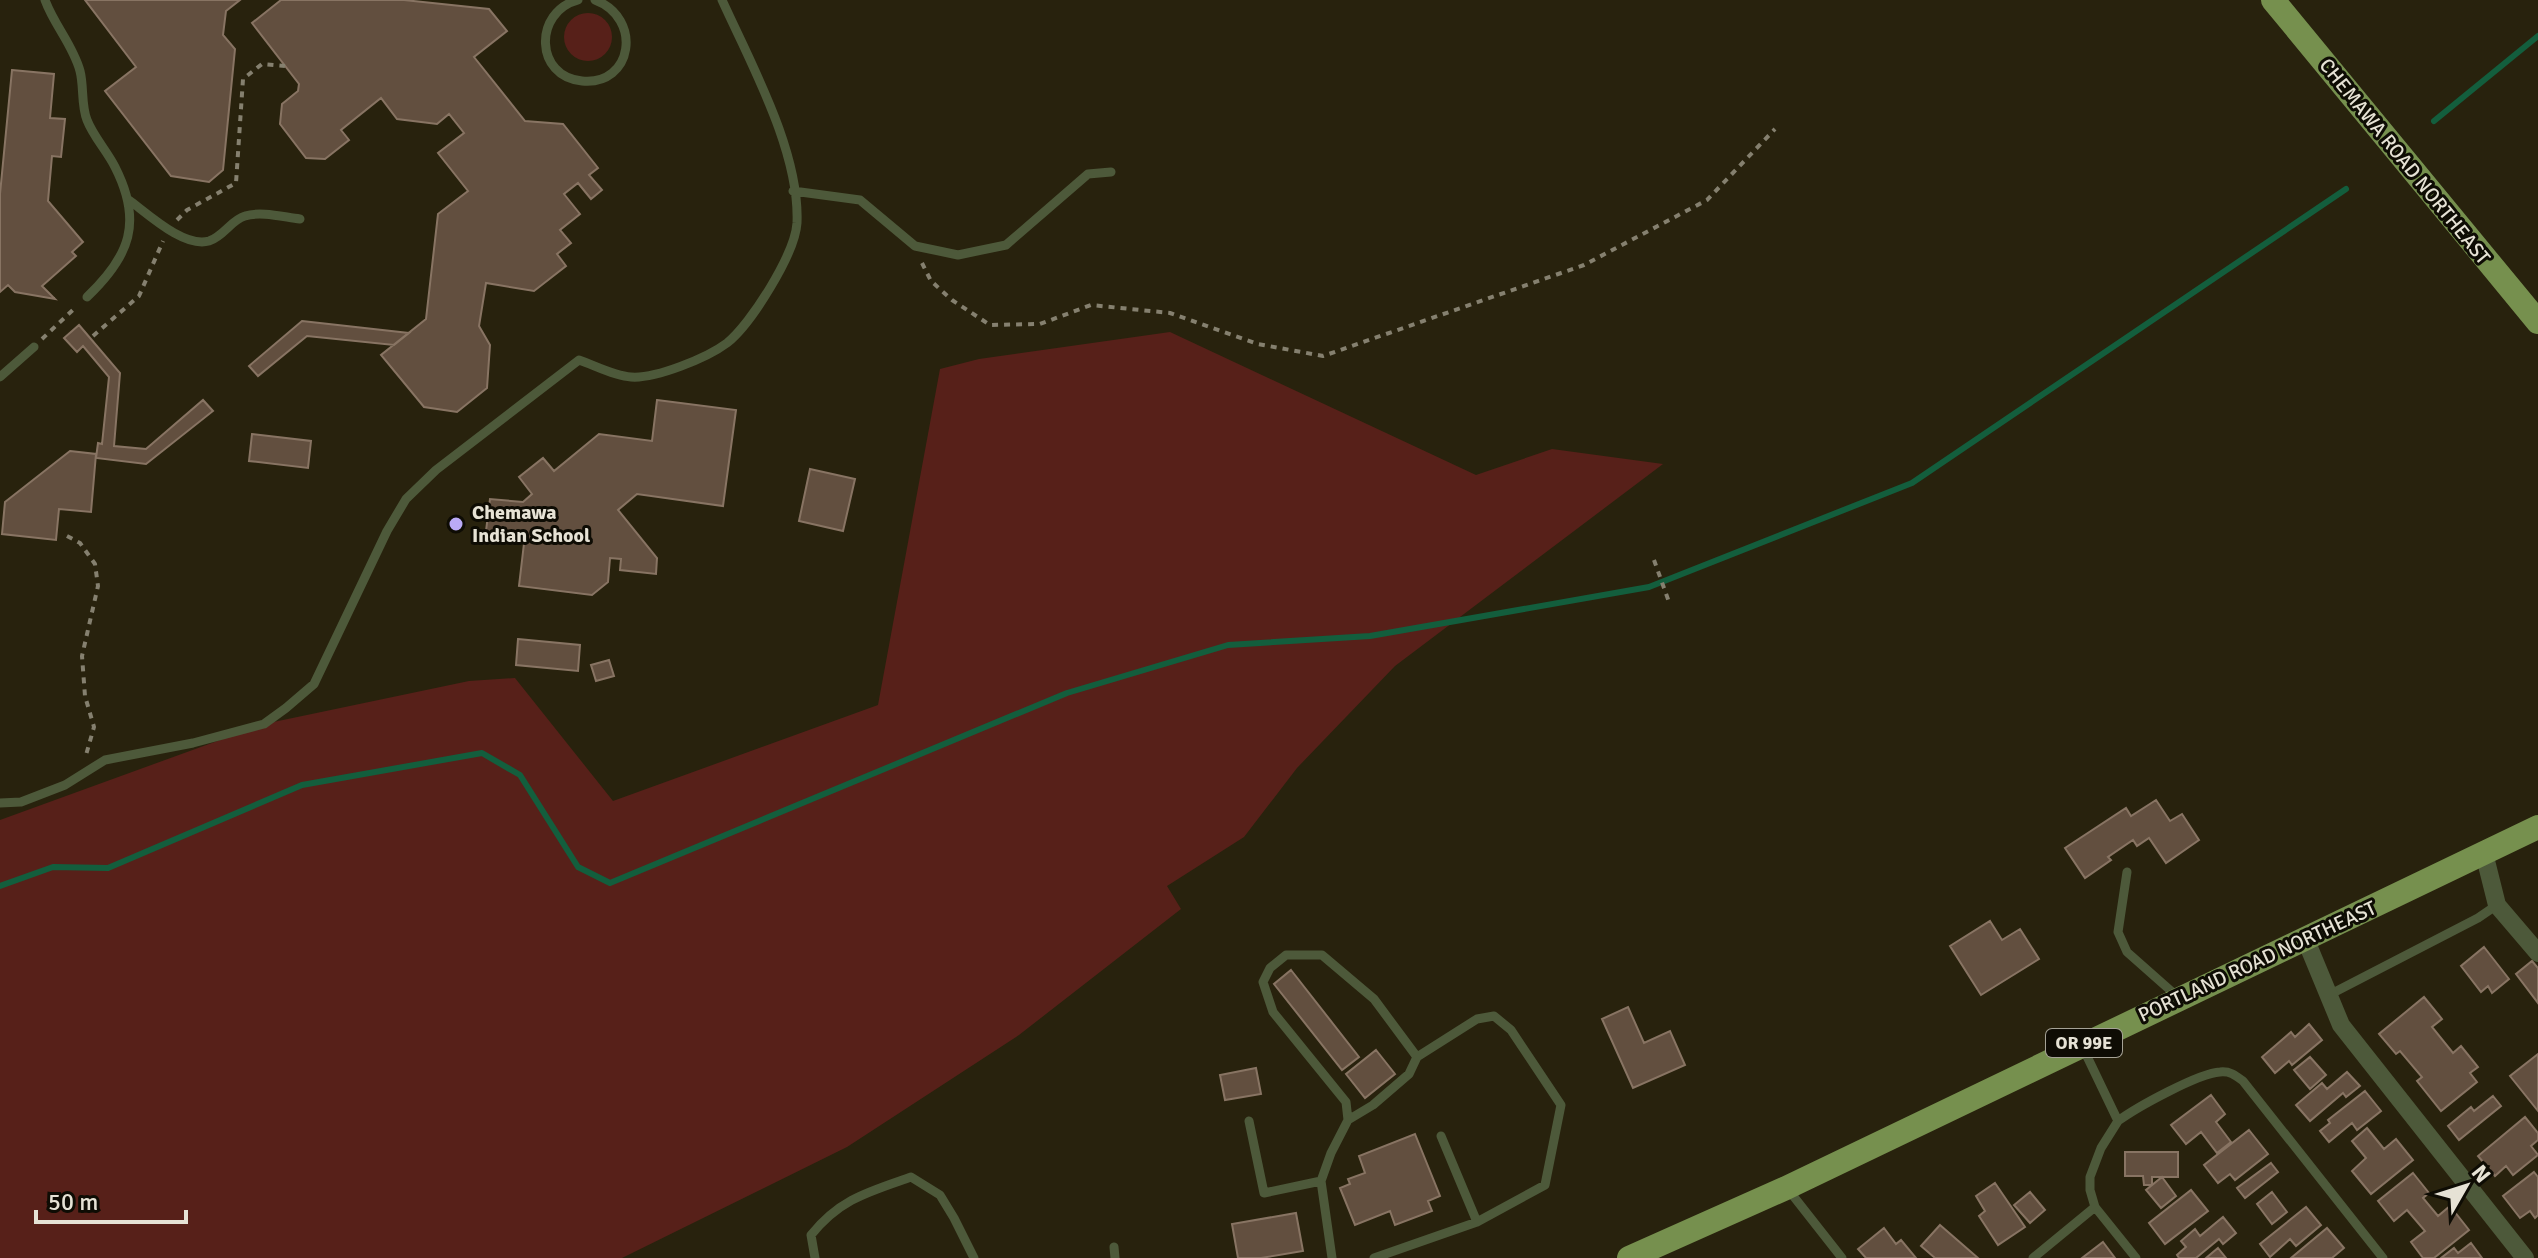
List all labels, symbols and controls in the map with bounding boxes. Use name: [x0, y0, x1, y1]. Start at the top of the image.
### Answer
street label: CHEMAWA ROAD NORTHEAST: [2314, 53, 2496, 269]
place label: Chemawa Indian School: [472, 500, 590, 548]
marker: Chemawa Indian School: [447, 515, 465, 533]
street label: PORTLAND ROAD NORTHEAST: [2134, 895, 2380, 1028]
road number: OR 99E: [2046, 1029, 2122, 1057]
north arrow: [2426, 1146, 2506, 1226]
text: N: [2466, 1159, 2496, 1188]
scale bar: [36, 1174, 186, 1224]
text: 50 m: [48, 1187, 98, 1217]

